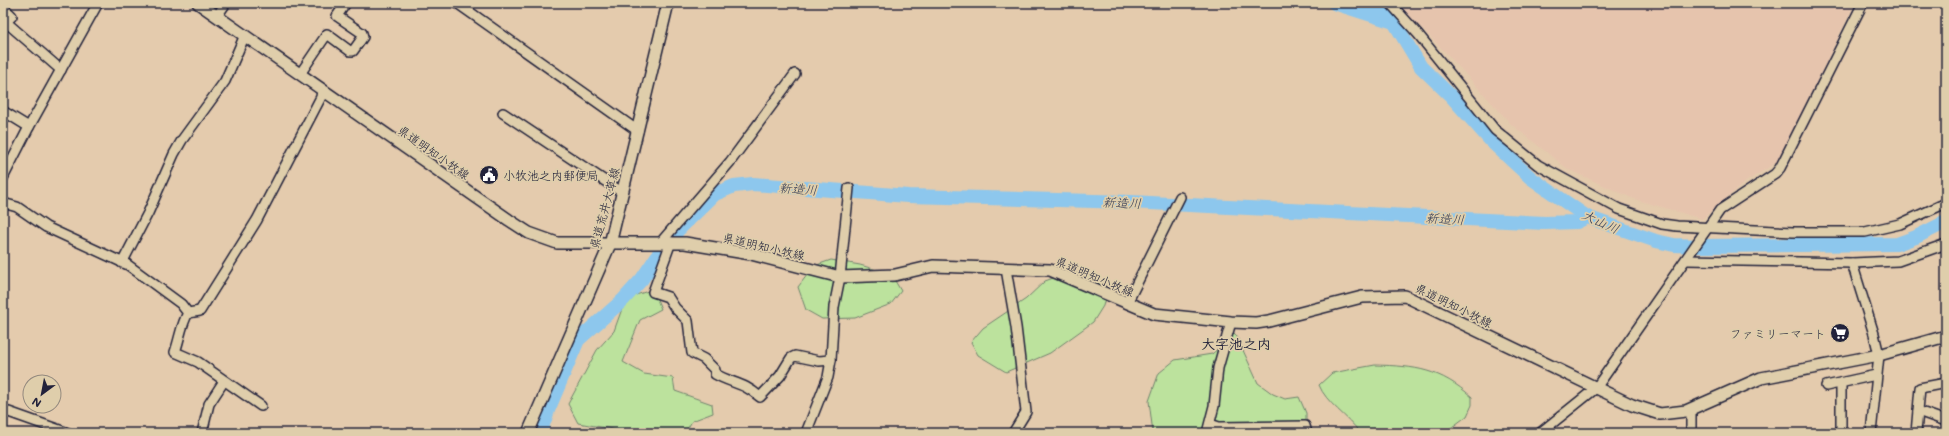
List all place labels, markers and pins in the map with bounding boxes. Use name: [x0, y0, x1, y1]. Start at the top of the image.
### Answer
public building icon: 小牧池之内郵便局: [478, 164, 500, 186]
place label: 小牧池之内郵便局: [503, 167, 599, 183]
supermarket icon: ファミリーマート: [1829, 322, 1851, 344]
place label: ファミリーマート: [1730, 325, 1826, 341]

